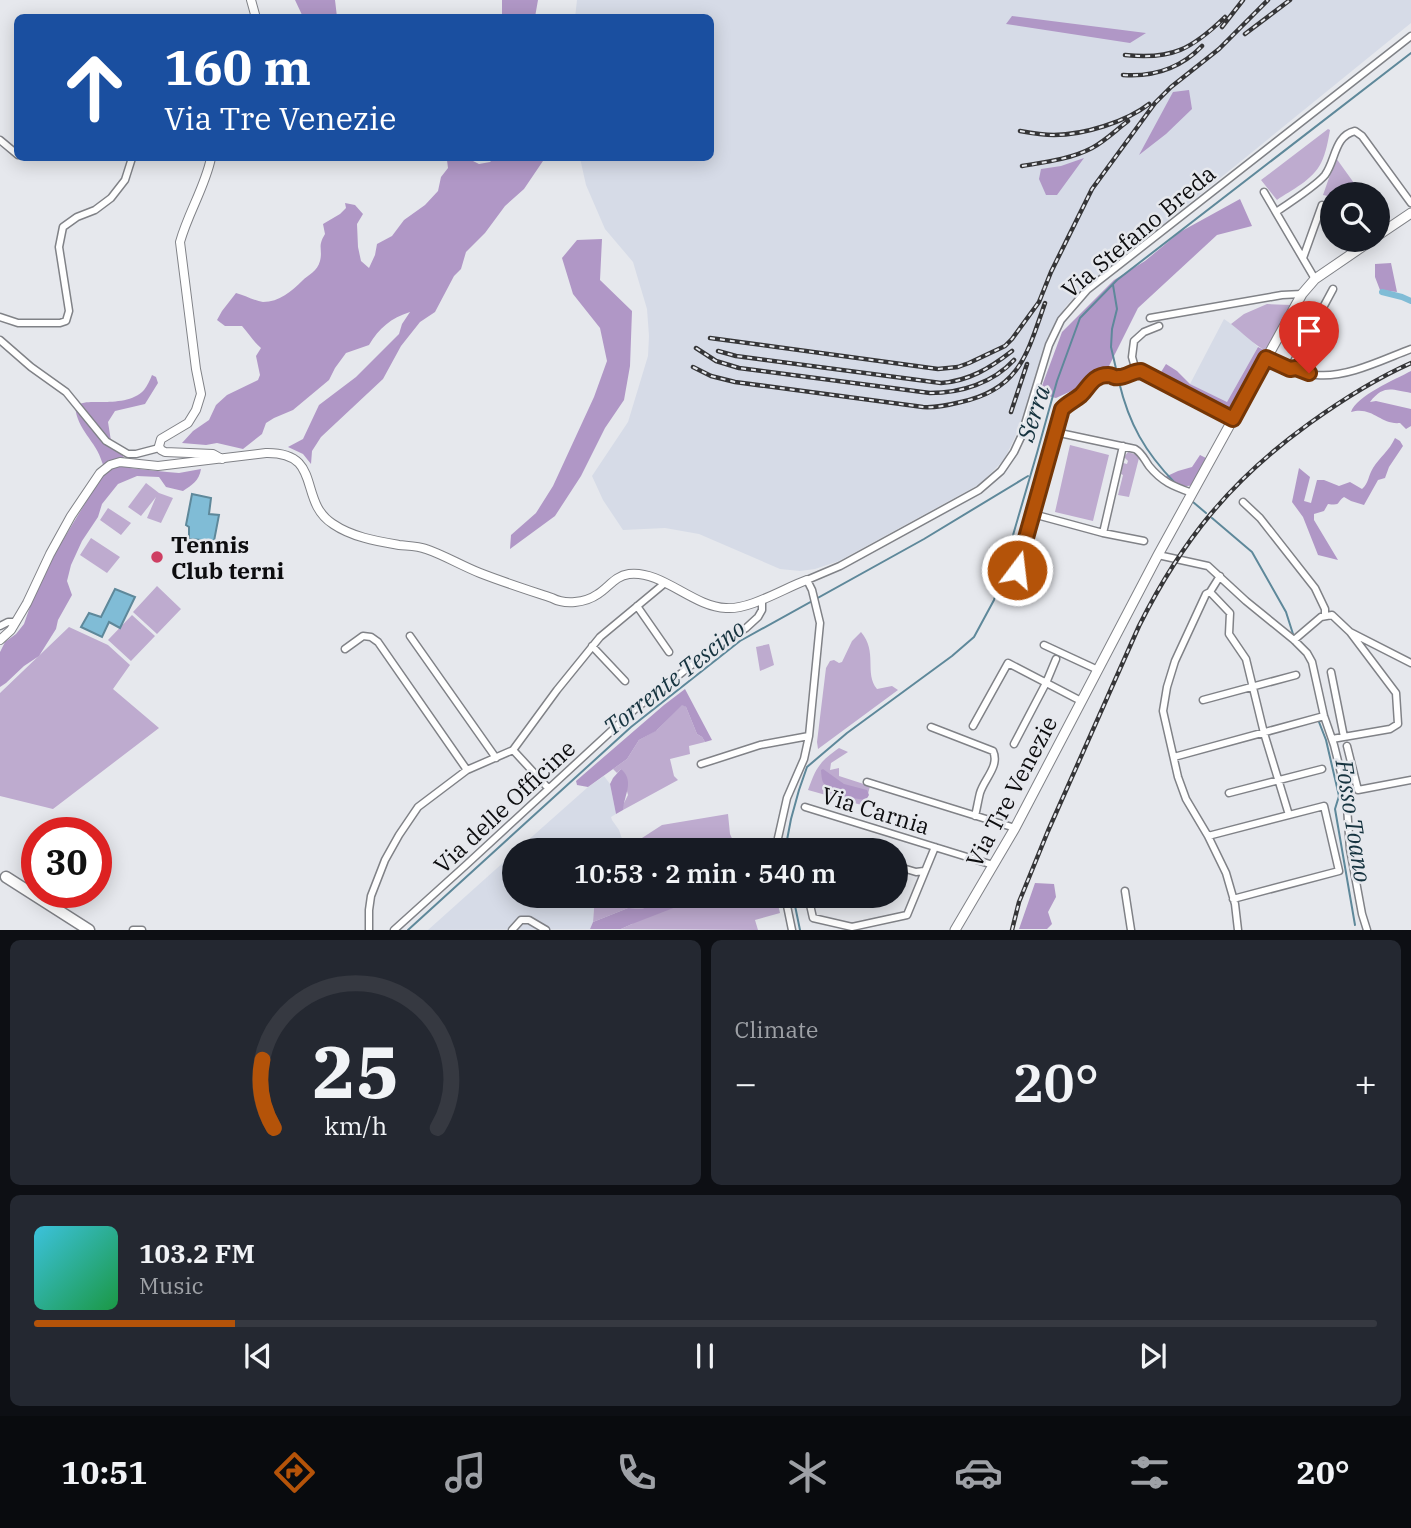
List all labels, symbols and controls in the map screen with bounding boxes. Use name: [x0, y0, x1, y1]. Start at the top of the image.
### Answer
text: 160 m: [164, 35, 311, 98]
icon: ahead: [49, 42, 140, 133]
text: Via Tre Venezie: [164, 97, 396, 139]
street label: Via Stefano Breda: [1055, 158, 1221, 304]
map controls: [1320, 182, 1390, 252]
button: search: [1320, 182, 1390, 252]
pin: [1279, 301, 1339, 373]
icon: arrive: [1290, 312, 1328, 350]
water label: Serra: [1009, 381, 1057, 446]
place label: Tennis Club terni: [171, 529, 285, 585]
position arrow: [980, 533, 1054, 607]
marker: Tennis Club terni: [149, 549, 165, 565]
water label: Torrente Tescino: [597, 612, 751, 742]
street label: Via Tre Venezie: [959, 710, 1063, 872]
street label: Via delle Officine: [427, 733, 581, 879]
water label: Fosso Toano: [1328, 756, 1379, 885]
street label: Via Carnia: [818, 779, 934, 841]
speed limit sign: 30: [21, 817, 112, 908]
text: 10:53 · 2 min · 540 m: [574, 856, 836, 890]
text: Climate: [735, 1014, 818, 1044]
text: 25: [312, 1024, 399, 1119]
text: 20°: [1012, 1049, 1099, 1116]
text: −: [735, 1058, 757, 1107]
text: +: [1354, 1058, 1377, 1107]
text: km/h: [324, 1109, 387, 1142]
text: 103.2 FM: [139, 1236, 255, 1270]
text: Music: [139, 1270, 204, 1300]
icon: previous: [239, 1337, 277, 1375]
icon: pause: [686, 1337, 724, 1375]
icon: next: [1134, 1337, 1172, 1375]
icon: directions: [270, 1448, 319, 1497]
icon: music: [441, 1448, 490, 1497]
icon: phone: [612, 1448, 661, 1497]
icon: climate: [783, 1448, 832, 1497]
icon: car: [954, 1448, 1003, 1497]
icon: filters: [1125, 1448, 1174, 1497]
text: 10:51: [61, 1451, 148, 1493]
text: 20°: [1296, 1451, 1350, 1493]

